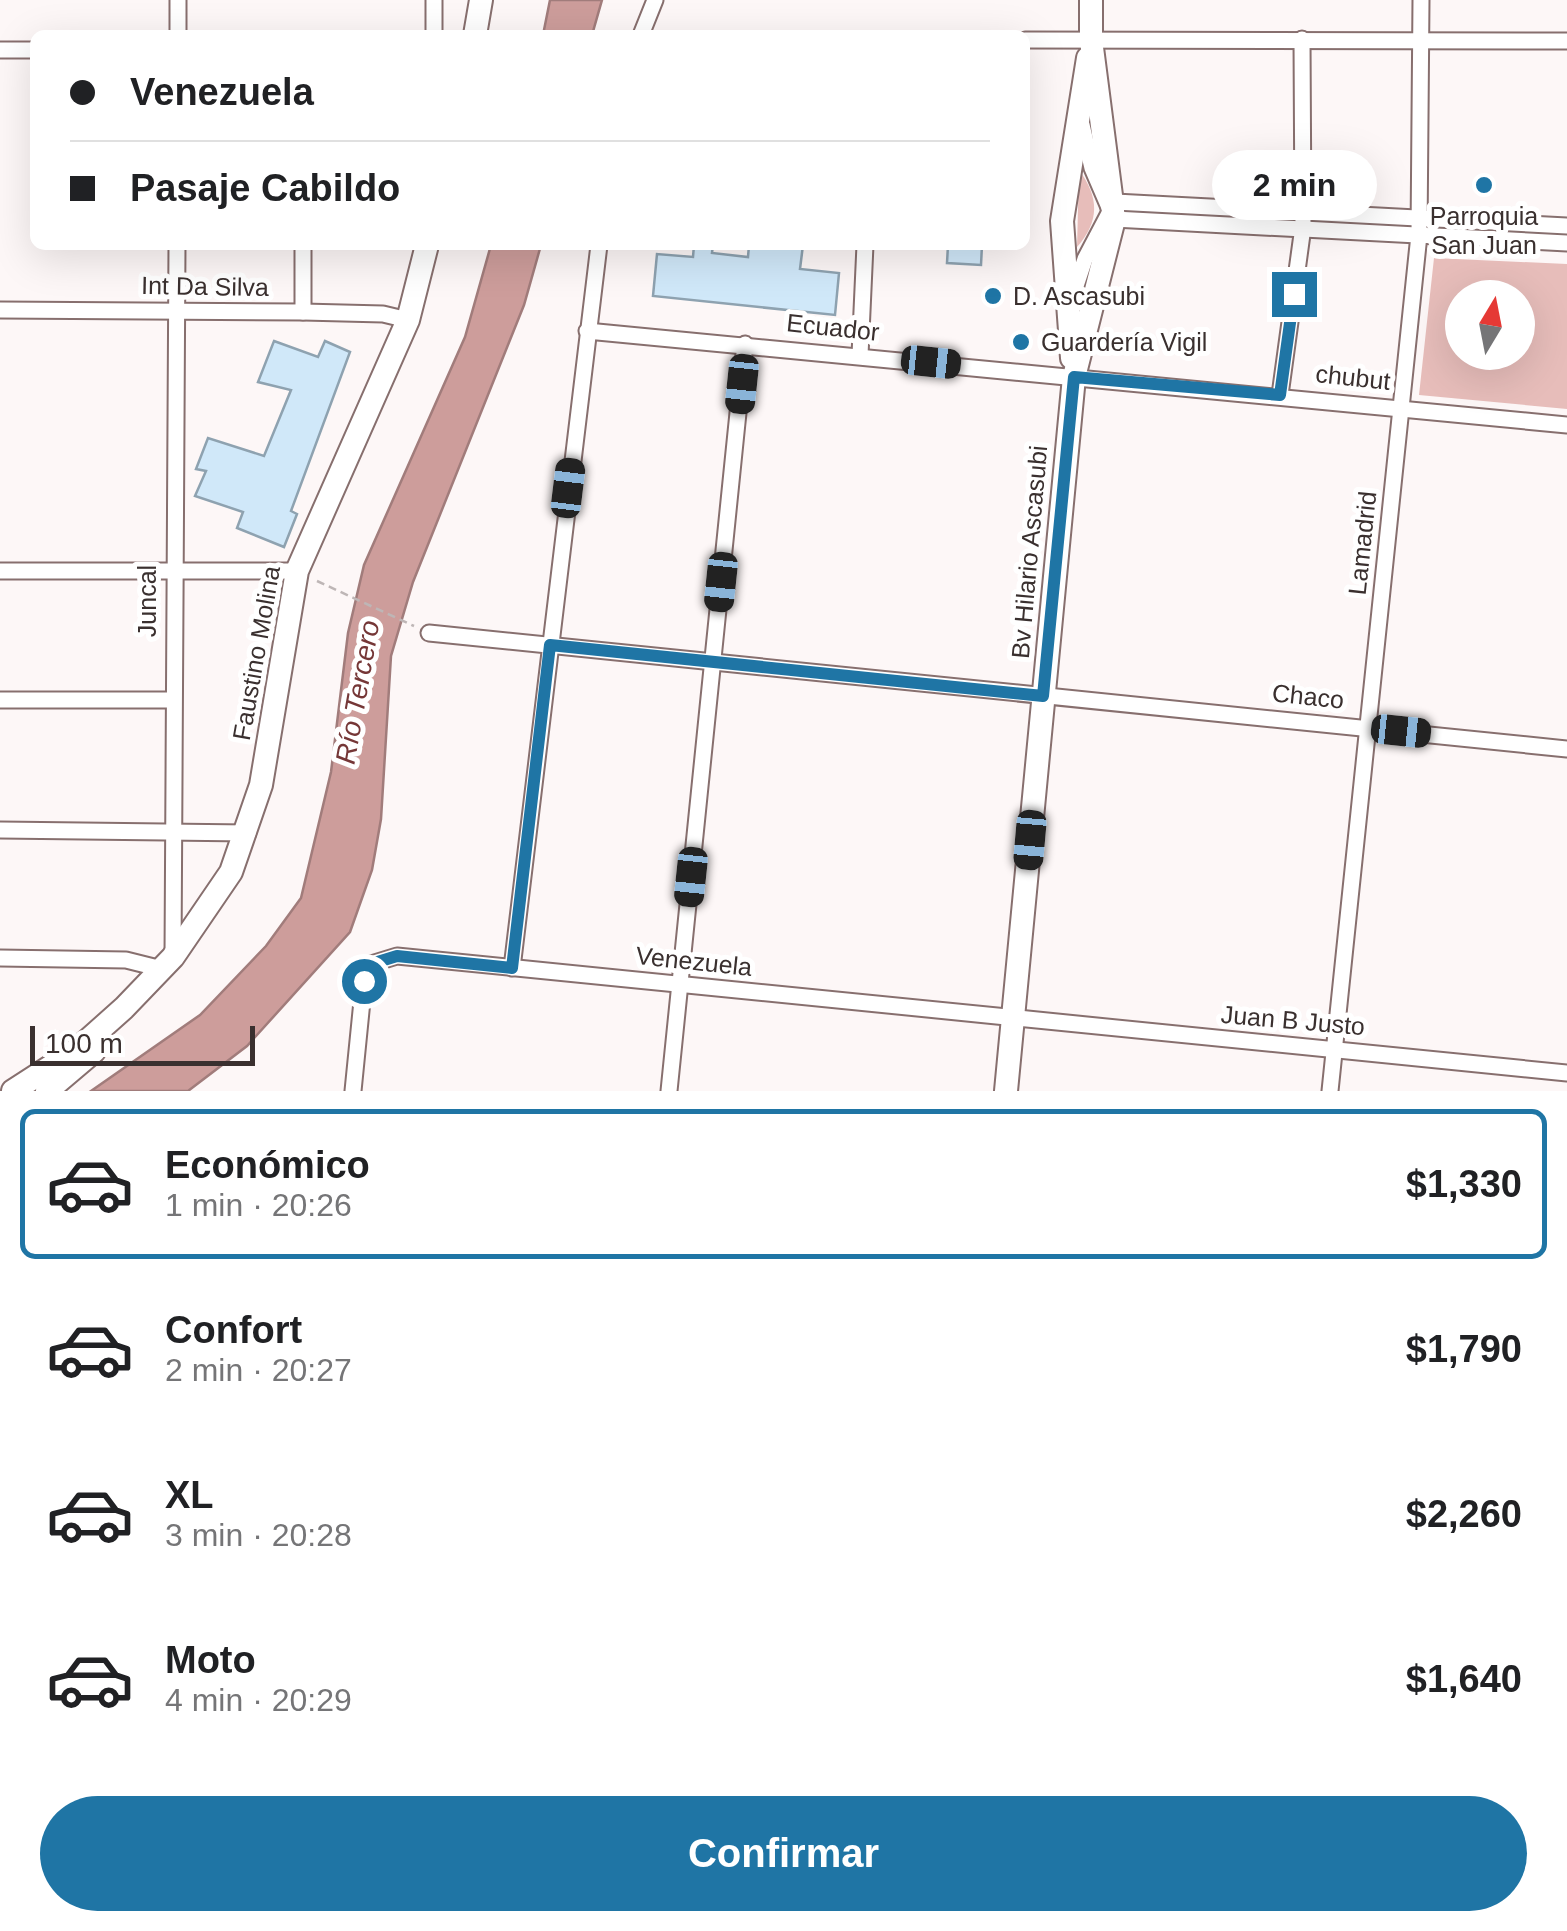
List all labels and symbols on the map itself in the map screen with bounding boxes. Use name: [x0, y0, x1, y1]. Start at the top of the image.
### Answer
callout: 2 min: [1212, 149, 1376, 219]
marker: Parroquia San Juan: [1473, 174, 1495, 196]
place label: Parroquia San Juan: [1430, 202, 1538, 259]
street label: Int Da Silva: [141, 271, 269, 301]
route end: [1272, 272, 1317, 317]
north arrow: [1445, 280, 1535, 370]
place label: D. Ascasubi: [1013, 282, 1145, 310]
marker: D. Ascasubi: [982, 285, 1004, 307]
street label: Ecuador: [785, 308, 881, 346]
place label: Guardería Vigil: [1041, 328, 1207, 356]
marker: Guardería Vigil: [1010, 331, 1032, 353]
car: [900, 344, 962, 380]
car: [724, 353, 760, 415]
street label: chubut: [1314, 359, 1392, 395]
street label: Bv Hilario Ascasubi: [1006, 444, 1052, 660]
car: [549, 456, 587, 520]
street label: Lamadrid: [1343, 490, 1381, 596]
car: [703, 551, 739, 613]
street label: Faustino Molina: [227, 564, 285, 742]
street label: Juncal: [133, 565, 161, 637]
water label: Río Tercero: [330, 618, 385, 766]
street label: Chaco: [1271, 678, 1345, 714]
car: [1370, 713, 1432, 749]
car: [1012, 809, 1048, 871]
car: [673, 846, 709, 908]
street label: Venezuela: [634, 941, 754, 981]
route start: [342, 959, 387, 1004]
street label: Juan B Justo: [1220, 1000, 1366, 1040]
scale bar: [30, 1021, 255, 1066]

